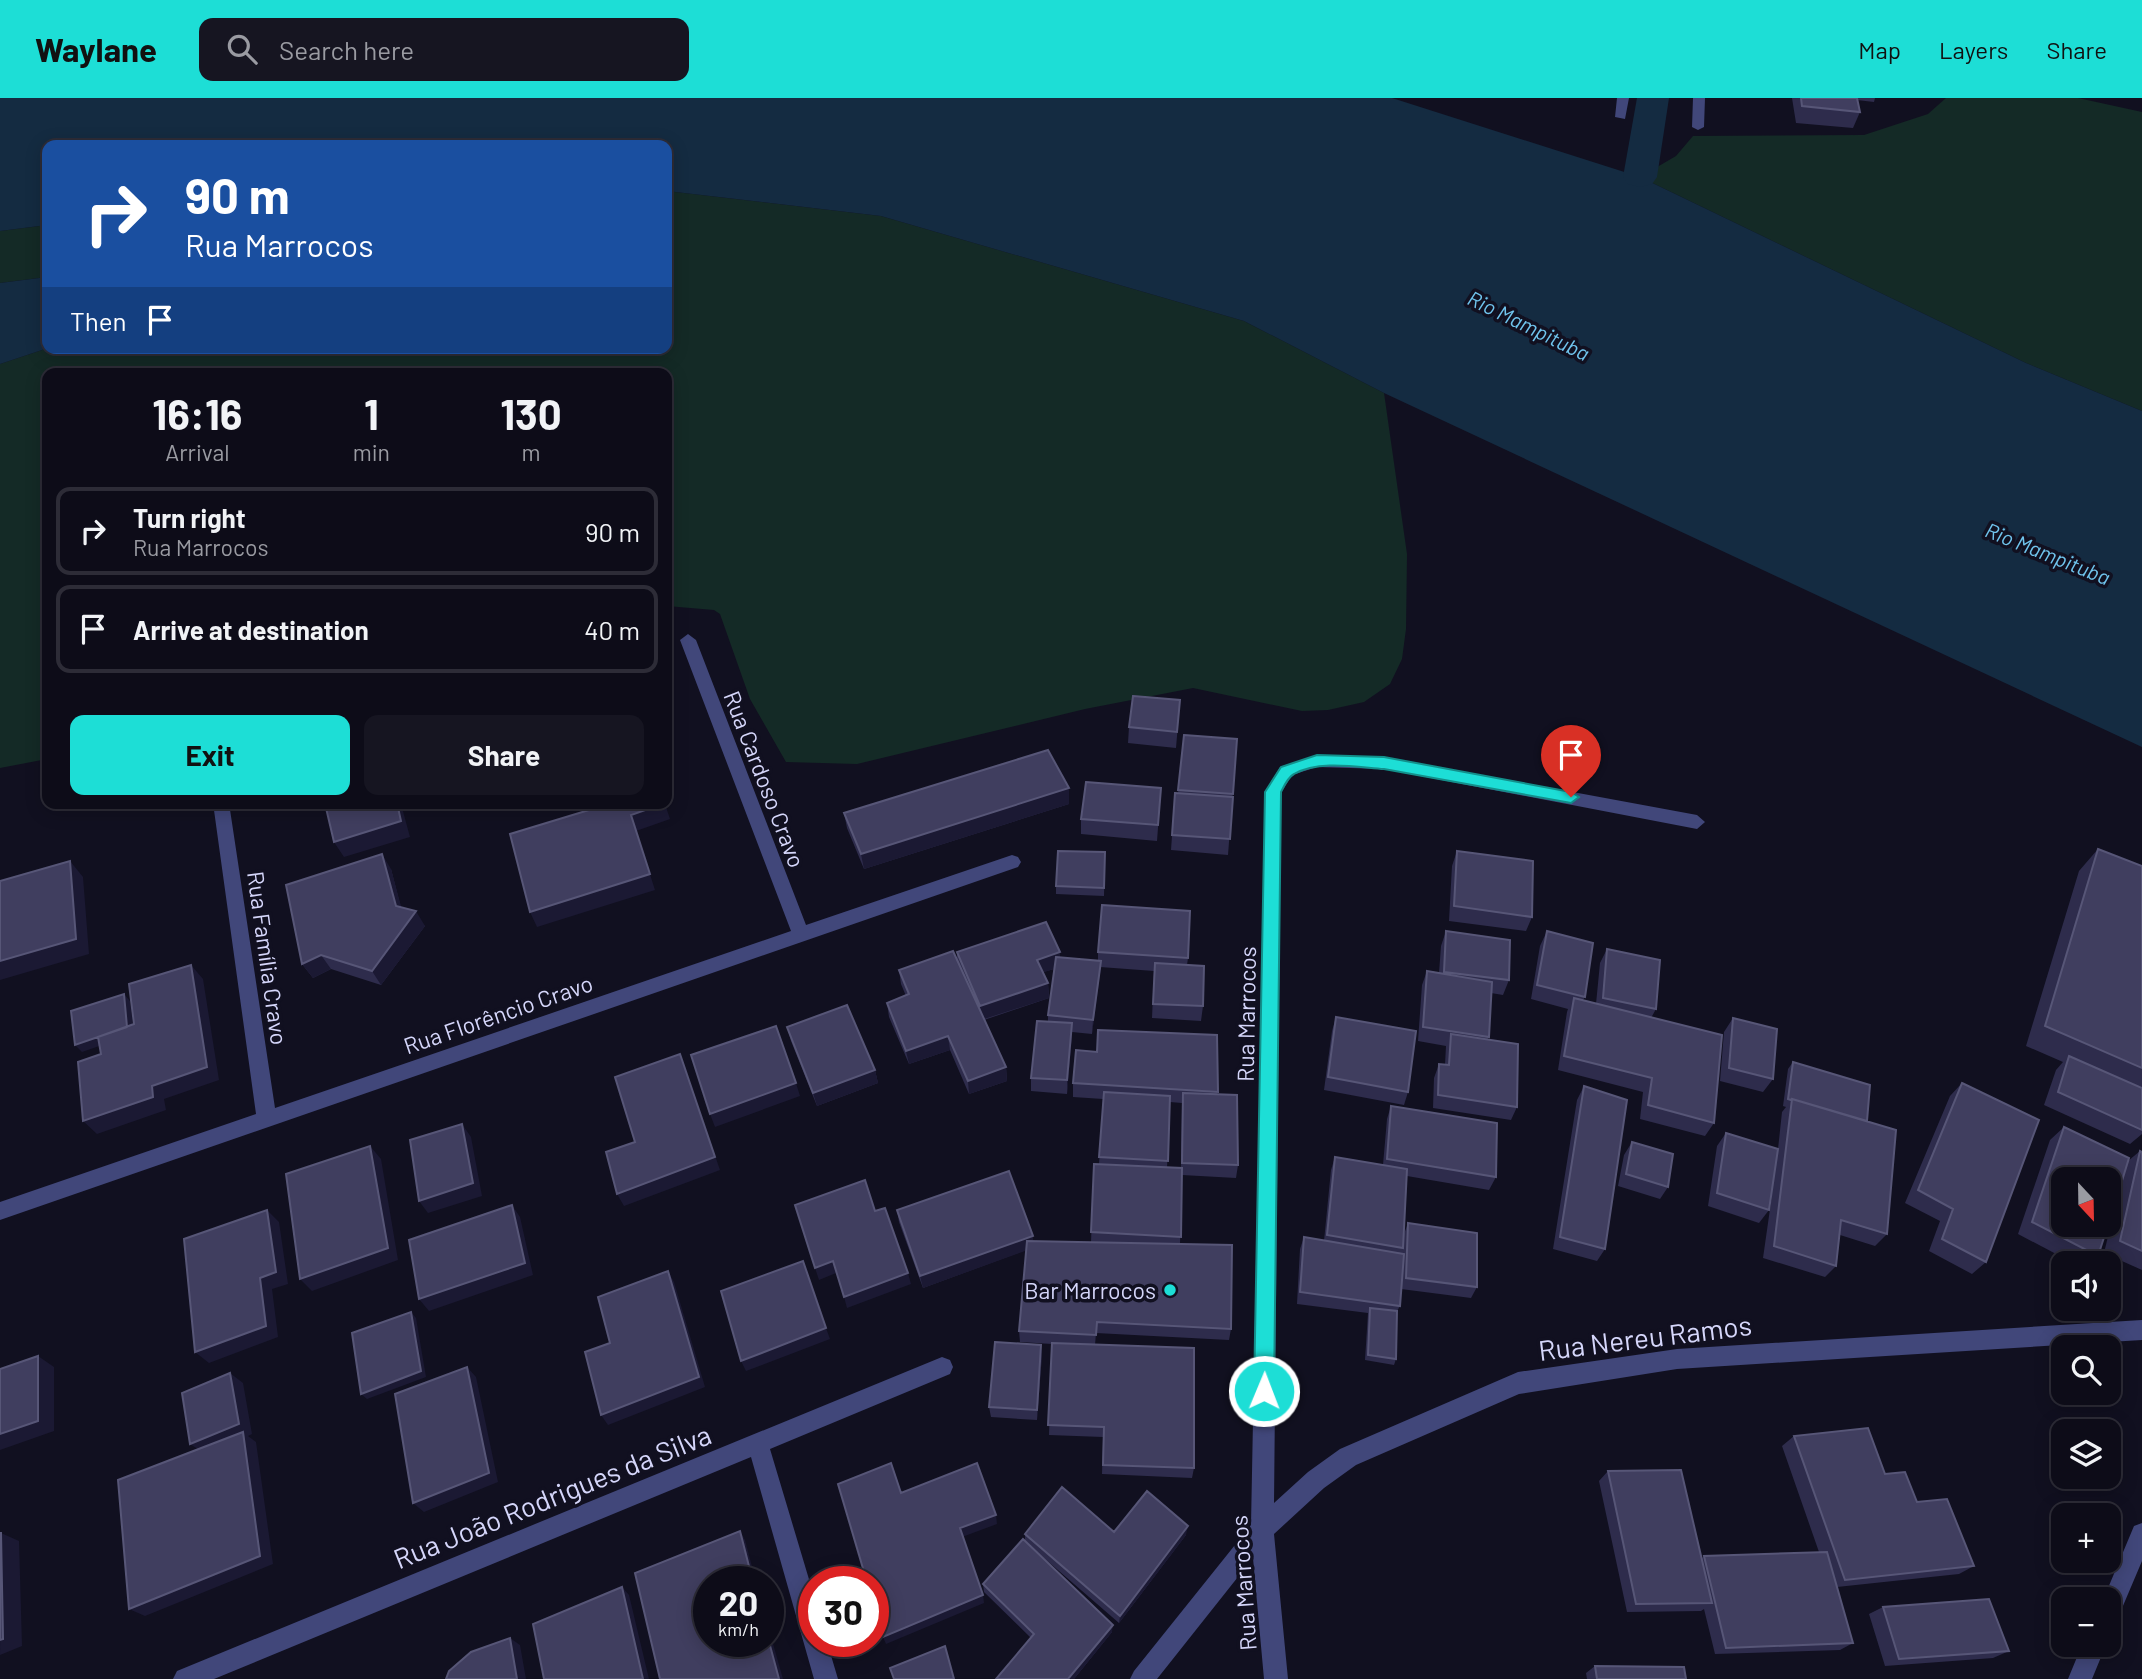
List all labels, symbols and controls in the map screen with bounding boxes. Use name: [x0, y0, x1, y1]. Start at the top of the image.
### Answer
search box: [199, 18, 689, 81]
text: Waylane: [35, 29, 157, 69]
icon: search: [223, 30, 261, 68]
text: Search here: [279, 34, 414, 65]
text: Map: [1858, 35, 1901, 64]
text: Layers: [1939, 35, 2008, 64]
text: Share: [2046, 35, 2107, 64]
text: 90 m: [185, 165, 290, 224]
icon: right: [70, 168, 161, 259]
text: Rua Marrocos: [185, 225, 374, 263]
water label: Rio Mampituba: [1464, 285, 1594, 365]
icon: arrive: [141, 301, 179, 339]
text: Then: [70, 305, 127, 336]
text: 16:16: [152, 388, 242, 438]
text: 1: [364, 388, 379, 438]
text: 130: [500, 388, 562, 438]
text: Arrival: [165, 438, 229, 466]
text: min: [353, 438, 390, 466]
text: m: [521, 438, 541, 466]
text: Turn right: [133, 502, 246, 533]
icon: right: [74, 512, 112, 550]
text: 90 m: [585, 516, 640, 547]
water label: Rio Mampituba: [1982, 517, 2114, 589]
text: Rua Marrocos: [133, 533, 269, 561]
icon: arrive: [74, 610, 112, 648]
text: Arrive at destination: [133, 614, 369, 645]
text: 40 m: [584, 614, 640, 645]
street label: Rua Cardoso Cravo: [718, 687, 812, 871]
button: Exit: [70, 715, 350, 795]
button: Share: [364, 715, 644, 795]
pin: [1541, 725, 1601, 797]
icon: arrive: [1552, 736, 1590, 774]
street label: Rua Família Cravo: [242, 869, 294, 1047]
street label: Rua Marrocos: [1231, 946, 1261, 1082]
street label: Rua Florêncio Cravo: [400, 968, 596, 1060]
north arrow: [2051, 1167, 2121, 1237]
map controls: [2051, 1167, 2121, 1657]
button: sound: [2051, 1251, 2121, 1321]
place label: Bar Marrocos: [1024, 1276, 1156, 1304]
marker: Bar Marrocos: [1162, 1282, 1178, 1298]
street label: Rua Nereu Ramos: [1536, 1307, 1754, 1367]
button: search: [2051, 1335, 2121, 1405]
position arrow: [1227, 1354, 1301, 1428]
street label: Rua João Rodrigues da Silva: [388, 1417, 716, 1575]
button: layers: [2051, 1419, 2121, 1489]
button: +: [2051, 1503, 2121, 1573]
street label: Rua Marrocos: [1224, 1514, 1262, 1652]
speed limit sign: 30: [798, 1566, 889, 1657]
text: 20: [719, 1581, 758, 1623]
button: −: [2051, 1587, 2121, 1657]
text: km/h: [718, 1618, 759, 1640]

